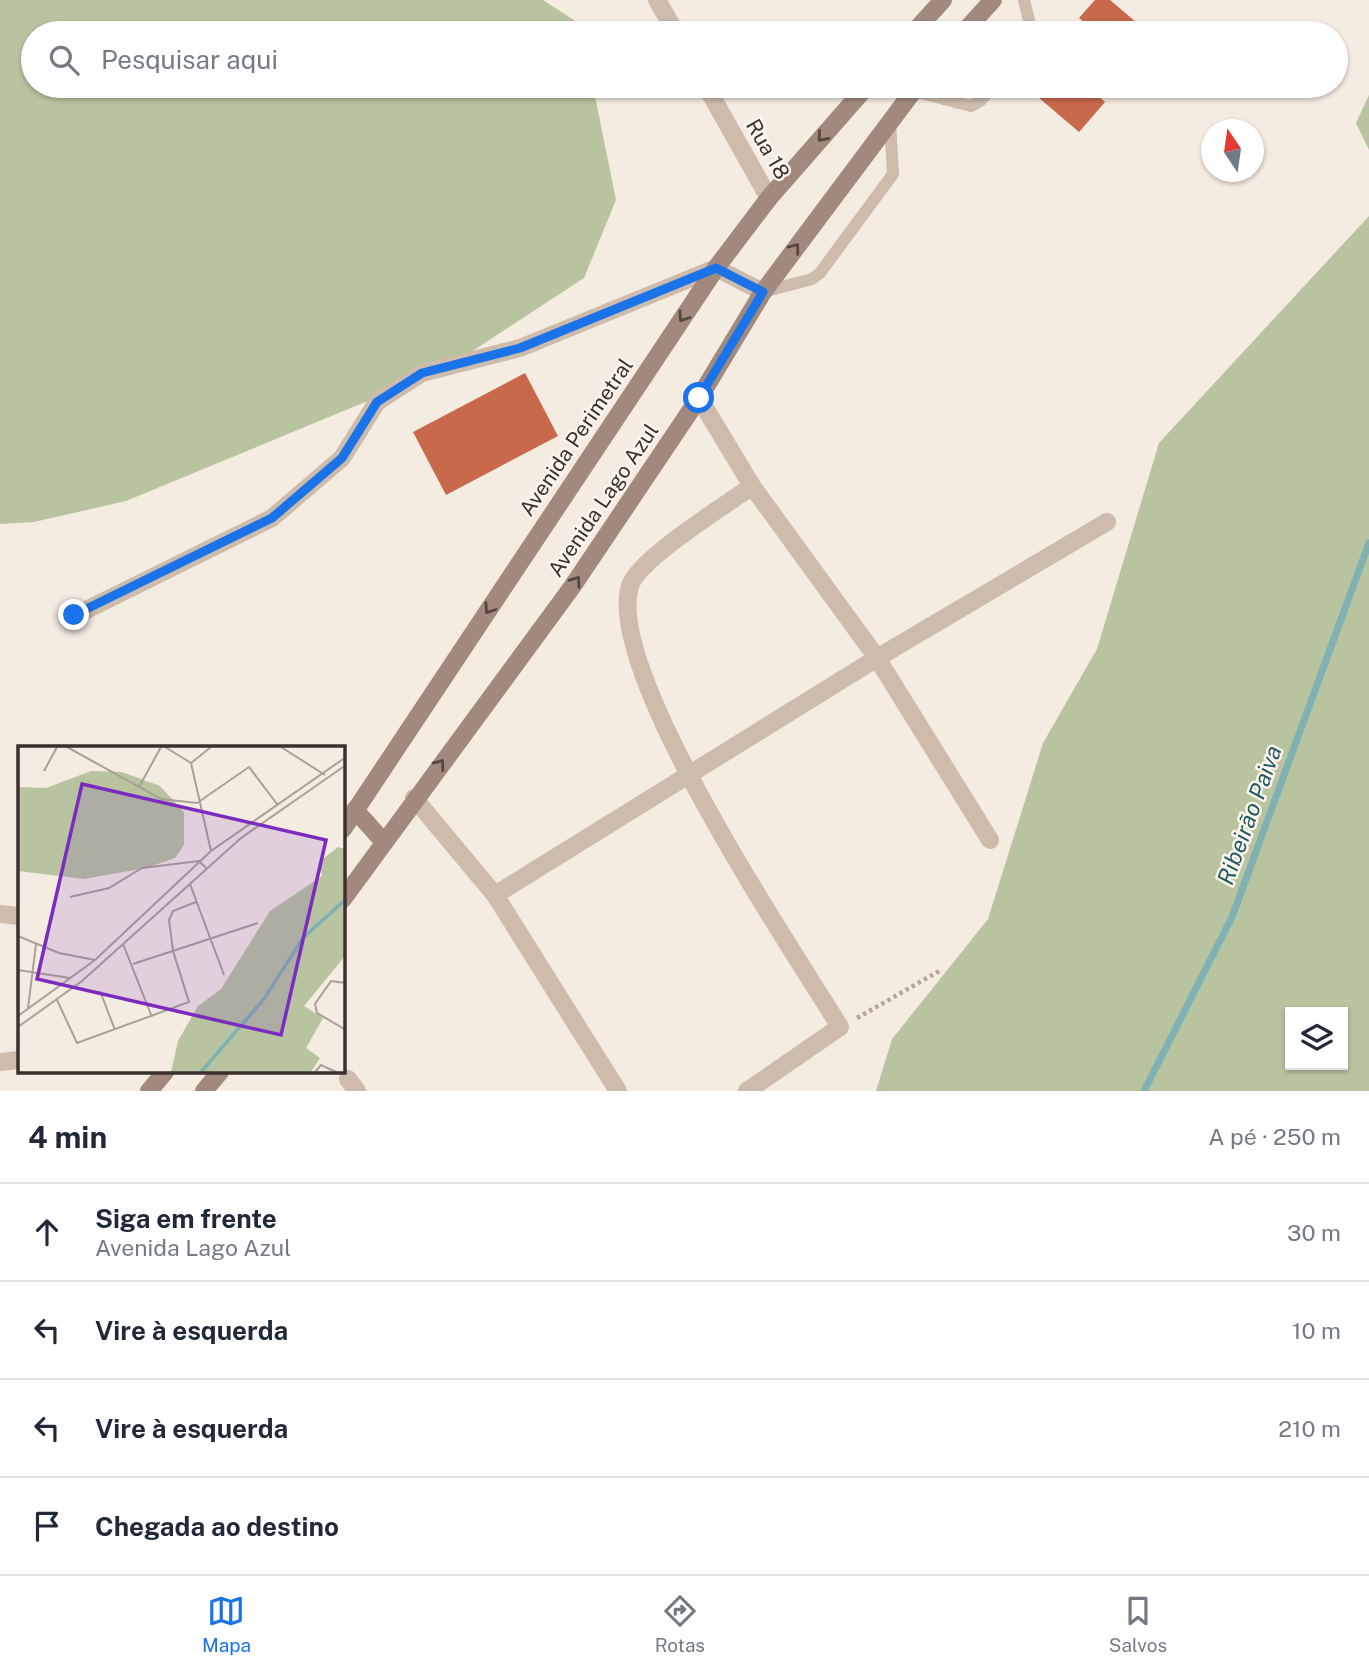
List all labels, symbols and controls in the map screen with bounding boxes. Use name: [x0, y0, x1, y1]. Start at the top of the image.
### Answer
search box: [21, 21, 1348, 98]
icon: search: [45, 41, 83, 79]
text: Pesquisar aqui: [101, 44, 278, 75]
street label: Rua 18: [741, 115, 795, 183]
north arrow: [1201, 119, 1264, 182]
one-way arrow: [818, 129, 830, 142]
one-way arrow: [787, 244, 800, 256]
one-way arrow: [679, 310, 692, 323]
street label: Avenida Perimetral: [514, 353, 638, 521]
route start: [683, 382, 714, 413]
street label: Avenida Lago Azul: [543, 419, 663, 581]
one-way arrow: [568, 576, 580, 589]
route end: [58, 599, 89, 630]
one-way arrow: [485, 601, 497, 614]
water label: Ribeirão Paiva: [1211, 742, 1287, 888]
inset map: [18, 746, 345, 1074]
one-way arrow: [432, 759, 444, 772]
map controls: [1285, 1007, 1348, 1070]
button: layers: [1285, 1007, 1348, 1070]
text: 4 min: [28, 1119, 107, 1155]
text: A pé · 250 m: [1208, 1123, 1341, 1150]
text: Siga em frente: [95, 1203, 277, 1234]
icon: ahead: [28, 1213, 66, 1251]
text: 30 m: [1287, 1219, 1341, 1246]
text: Avenida Lago Azul: [95, 1234, 291, 1261]
icon: left: [28, 1311, 66, 1349]
text: Vire à esquerda: [95, 1315, 288, 1346]
text: 10 m: [1292, 1317, 1341, 1344]
icon: left: [28, 1409, 66, 1447]
text: Vire à esquerda: [95, 1413, 288, 1444]
text: 210 m: [1278, 1415, 1341, 1442]
icon: arrive: [28, 1507, 66, 1545]
text: Chegada ao destino: [95, 1511, 339, 1542]
tab: Mapa: [202, 1592, 251, 1656]
tab: Rotas: [655, 1592, 705, 1656]
tab: Salvos: [1109, 1592, 1167, 1656]

